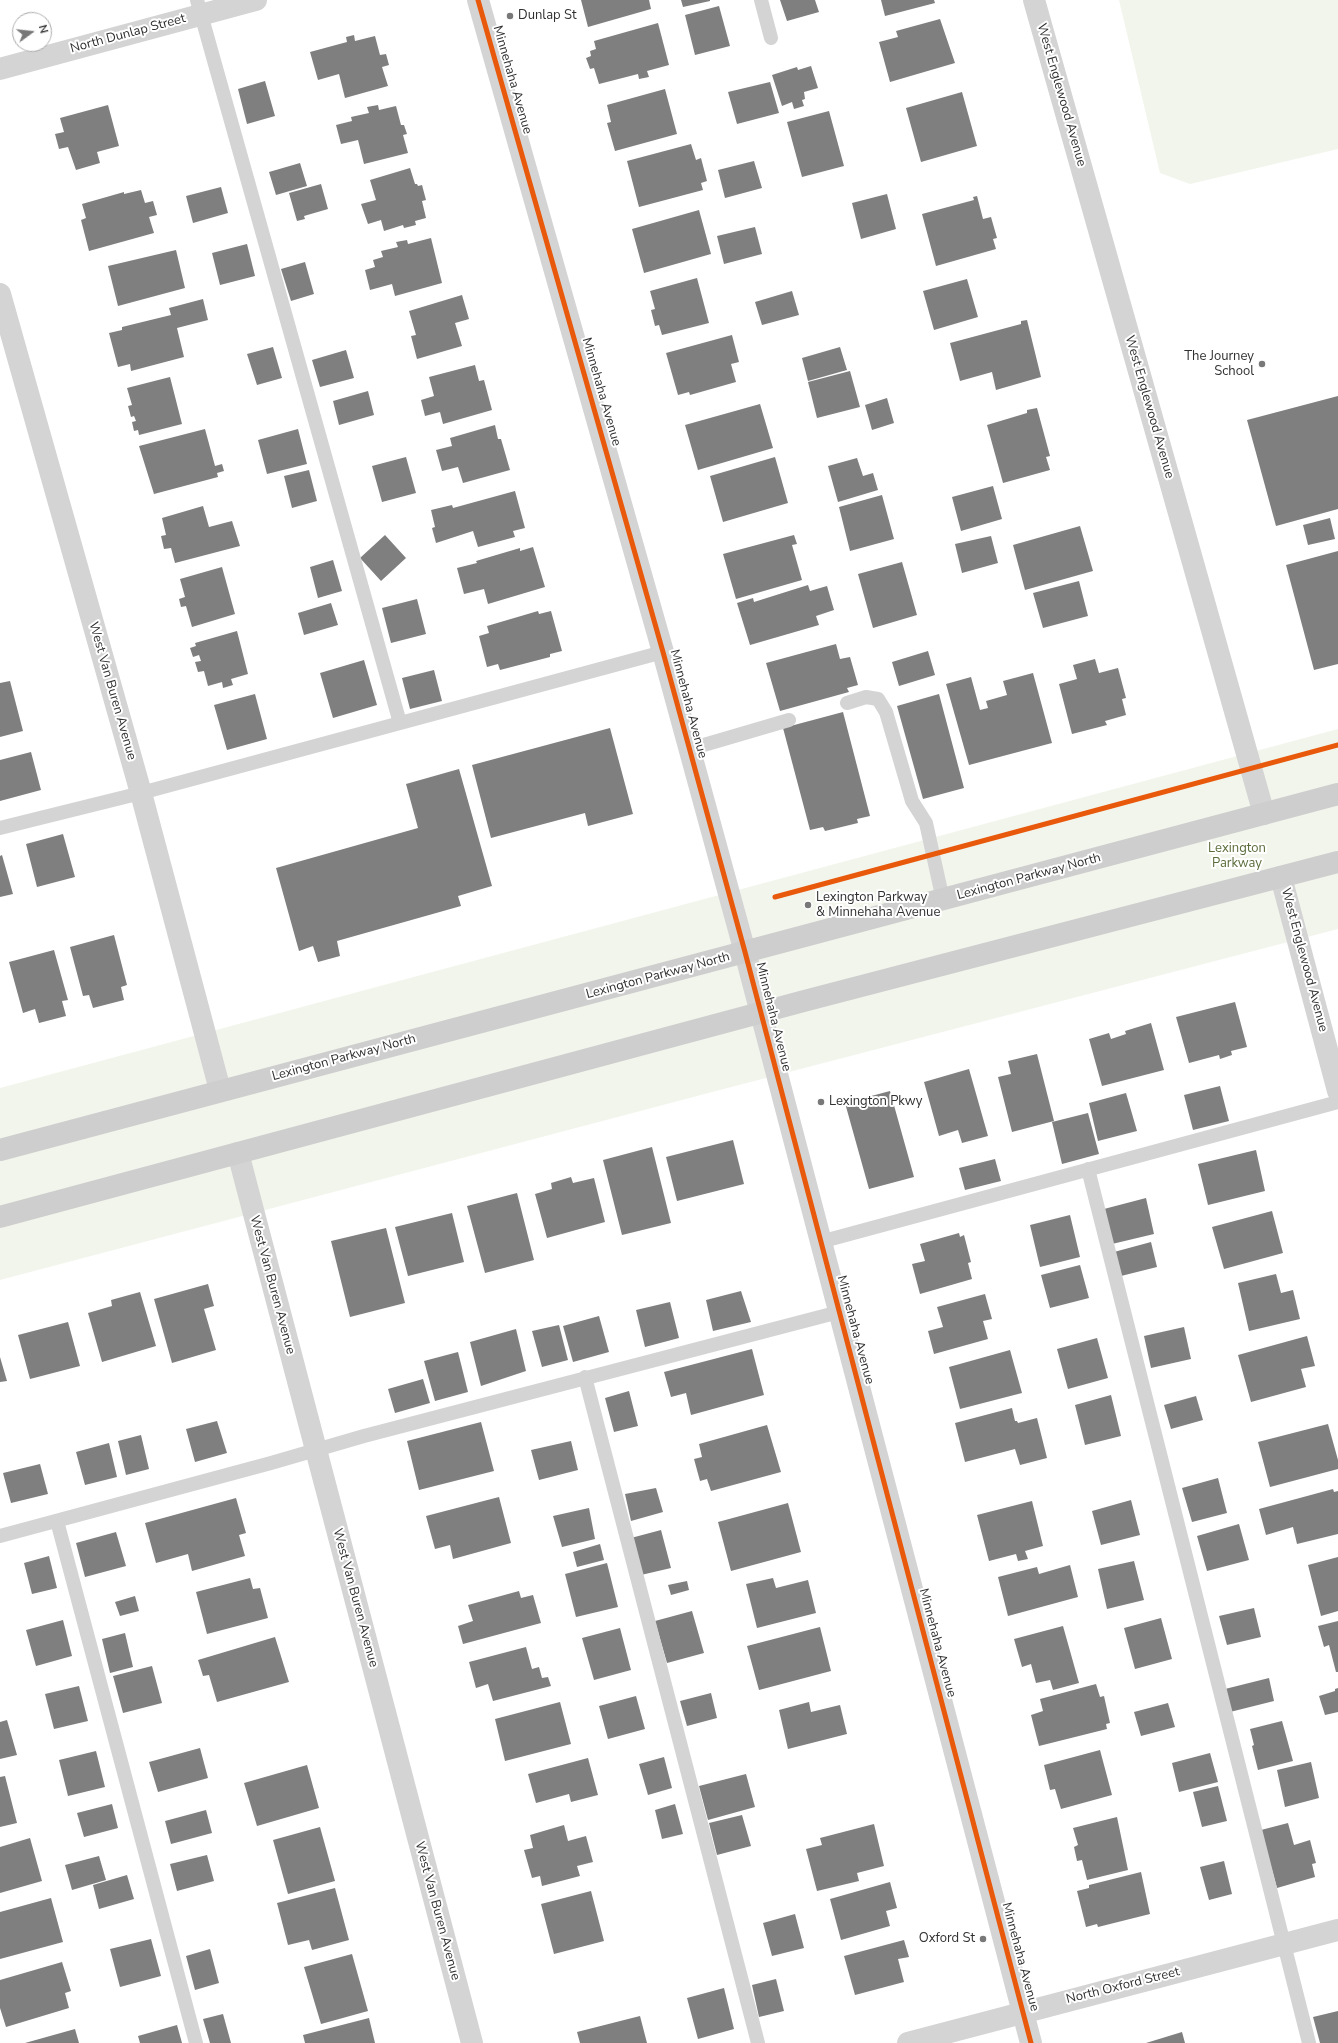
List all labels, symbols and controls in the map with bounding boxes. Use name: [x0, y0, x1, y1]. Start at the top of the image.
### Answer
place label: Dunlap St: [518, 8, 577, 24]
street label: North Dunlap Street: [69, 11, 187, 57]
marker: Dunlap St: [505, 11, 515, 21]
north arrow: [12, 12, 52, 52]
street label: West Englewood Avenue: [1033, 22, 1089, 168]
text: N: [35, 23, 51, 35]
street label: Minnehaha Avenue: [489, 24, 535, 136]
street label: West Englewood Avenue: [1121, 334, 1177, 480]
street label: Minnehaha Avenue: [578, 336, 624, 448]
place label: The Journey School: [1184, 349, 1254, 380]
marker: The Journey School: [1257, 359, 1267, 369]
street label: West Van Buren Avenue: [85, 620, 139, 762]
street label: Minnehaha Avenue: [666, 648, 710, 760]
park label: Lexington Parkway: [1208, 841, 1266, 872]
street label: Lexington Parkway North: [955, 850, 1103, 904]
street label: West Englewood Avenue: [1277, 886, 1331, 1034]
place label: Lexington Parkway & Minnehaha Avenue: [816, 890, 940, 921]
marker: Lexington Parkway & Minnehaha Avenue: [803, 900, 813, 910]
street label: Lexington Parkway North: [584, 949, 732, 1003]
street label: Minnehaha Avenue: [752, 961, 794, 1073]
street label: Lexington Parkway North: [270, 1031, 418, 1085]
place label: Lexington Pkwy: [829, 1094, 923, 1110]
marker: Lexington Pkwy: [816, 1097, 826, 1107]
street label: West Van Buren Avenue: [246, 1214, 298, 1356]
street label: Minnehaha Avenue: [833, 1274, 877, 1386]
street label: West Van Buren Avenue: [329, 1527, 381, 1669]
street label: Minnehaha Avenue: [915, 1587, 959, 1699]
street label: West Van Buren Avenue: [411, 1840, 463, 1982]
street label: Minnehaha Avenue: [998, 1901, 1042, 2013]
place label: Oxford St: [919, 1931, 975, 1947]
marker: Oxford St: [978, 1934, 988, 1944]
street label: North Oxford Street: [1065, 1964, 1181, 2008]

